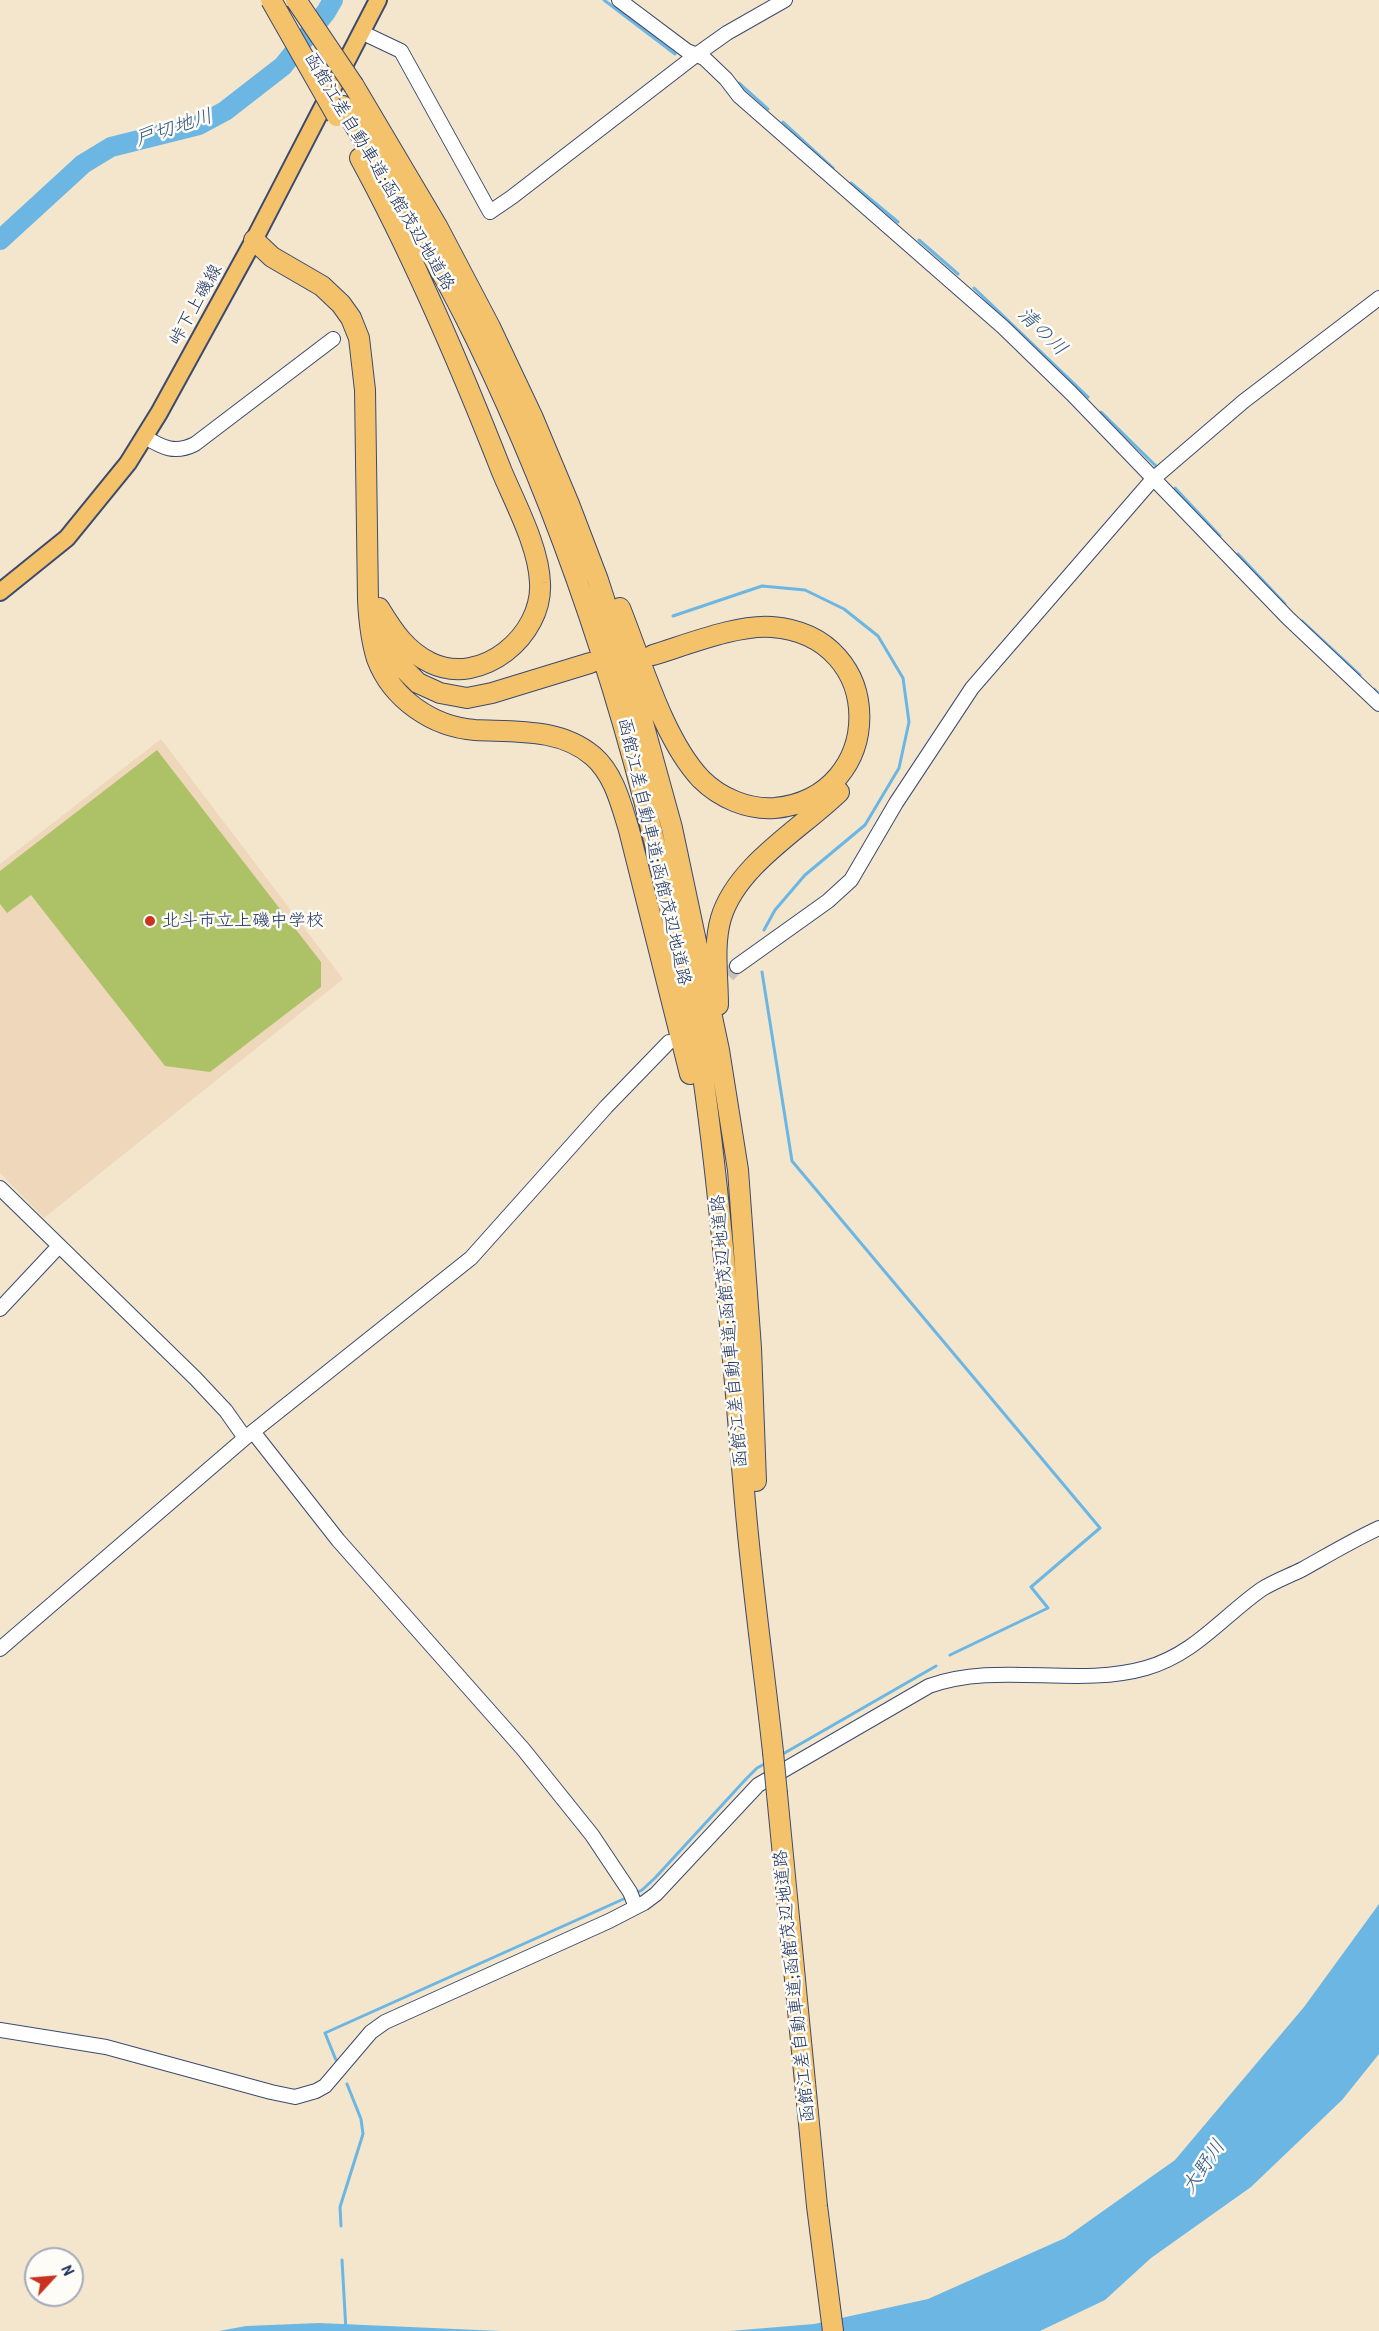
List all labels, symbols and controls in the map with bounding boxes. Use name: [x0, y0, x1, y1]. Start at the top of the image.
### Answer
street label: 函館江差自動車道;函館茂辺地道路: [299, 49, 459, 295]
water label: 戸切地川: [132, 104, 216, 152]
street label: 峠下上磯線: [165, 260, 227, 350]
water label: 清の川: [1012, 303, 1072, 361]
street label: 函館江差自動車道;函館茂辺地道路: [613, 716, 695, 988]
place label: 北斗市立上磯中学校: [162, 910, 324, 932]
marker: 北斗市立上磯中学校: [143, 914, 157, 928]
street label: 函館江差自動車道;函館茂辺地道路: [707, 1193, 753, 1469]
street label: 函館江差自動車道;函館茂辺地道路: [770, 1849, 820, 2123]
water label: 大野川: [1177, 2136, 1231, 2198]
north arrow: [24, 2247, 84, 2307]
text: N: [57, 2261, 80, 2279]

